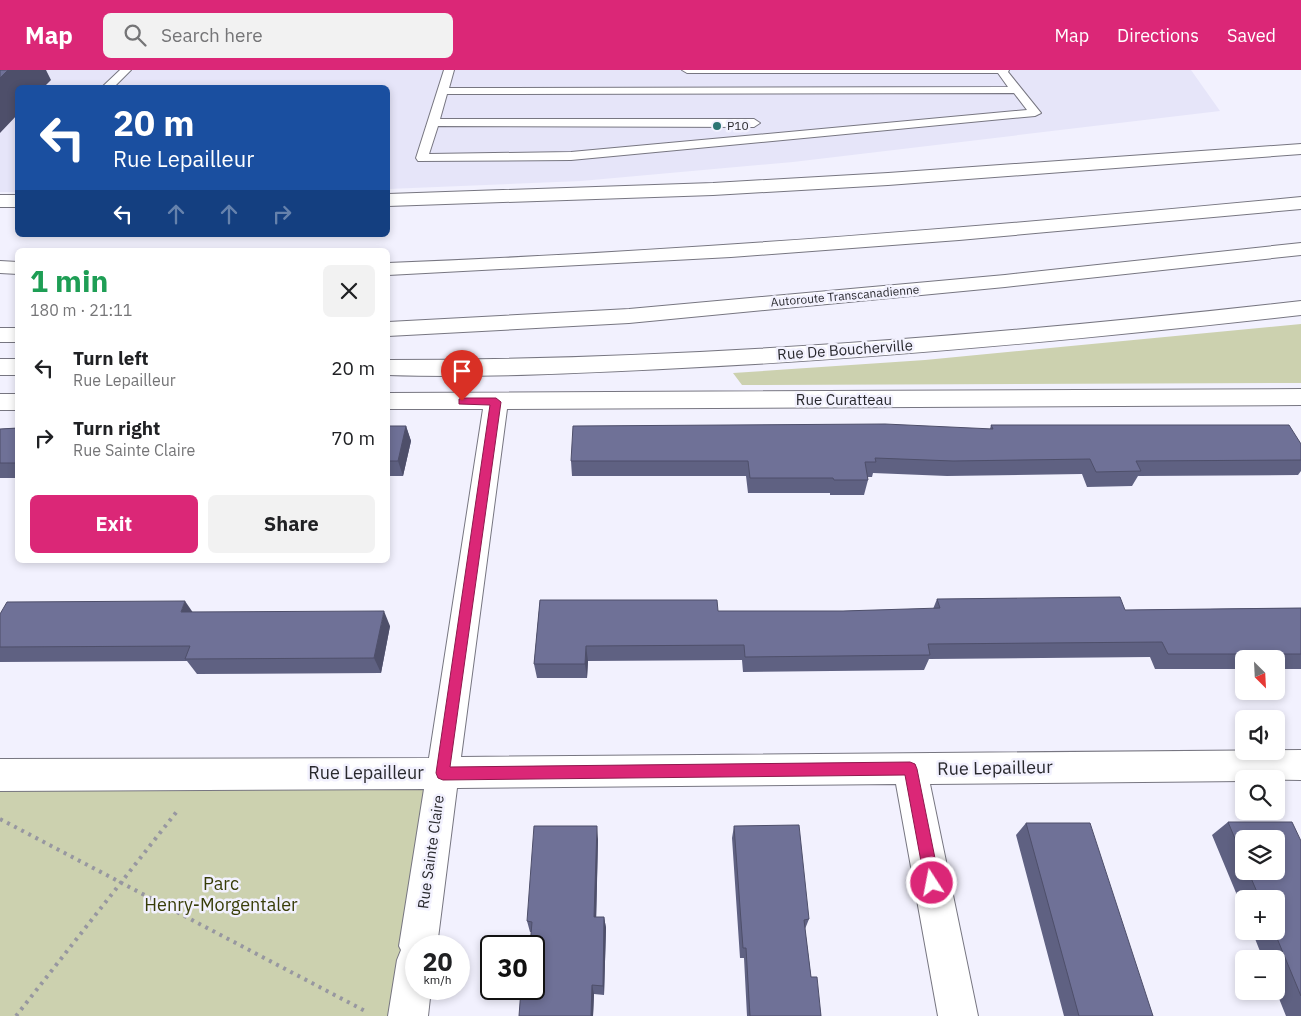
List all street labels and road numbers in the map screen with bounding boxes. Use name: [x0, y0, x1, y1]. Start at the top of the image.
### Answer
street label: Autoroute Transcanadienne: [770, 281, 920, 309]
street label: Rue De Boucherville: [777, 335, 913, 364]
street label: Rue Curatteau: [796, 390, 892, 409]
street label: Rue Lepailleur: [937, 755, 1053, 780]
street label: Rue Lepailleur: [308, 761, 424, 784]
street label: Rue Sainte Claire: [413, 794, 448, 910]

